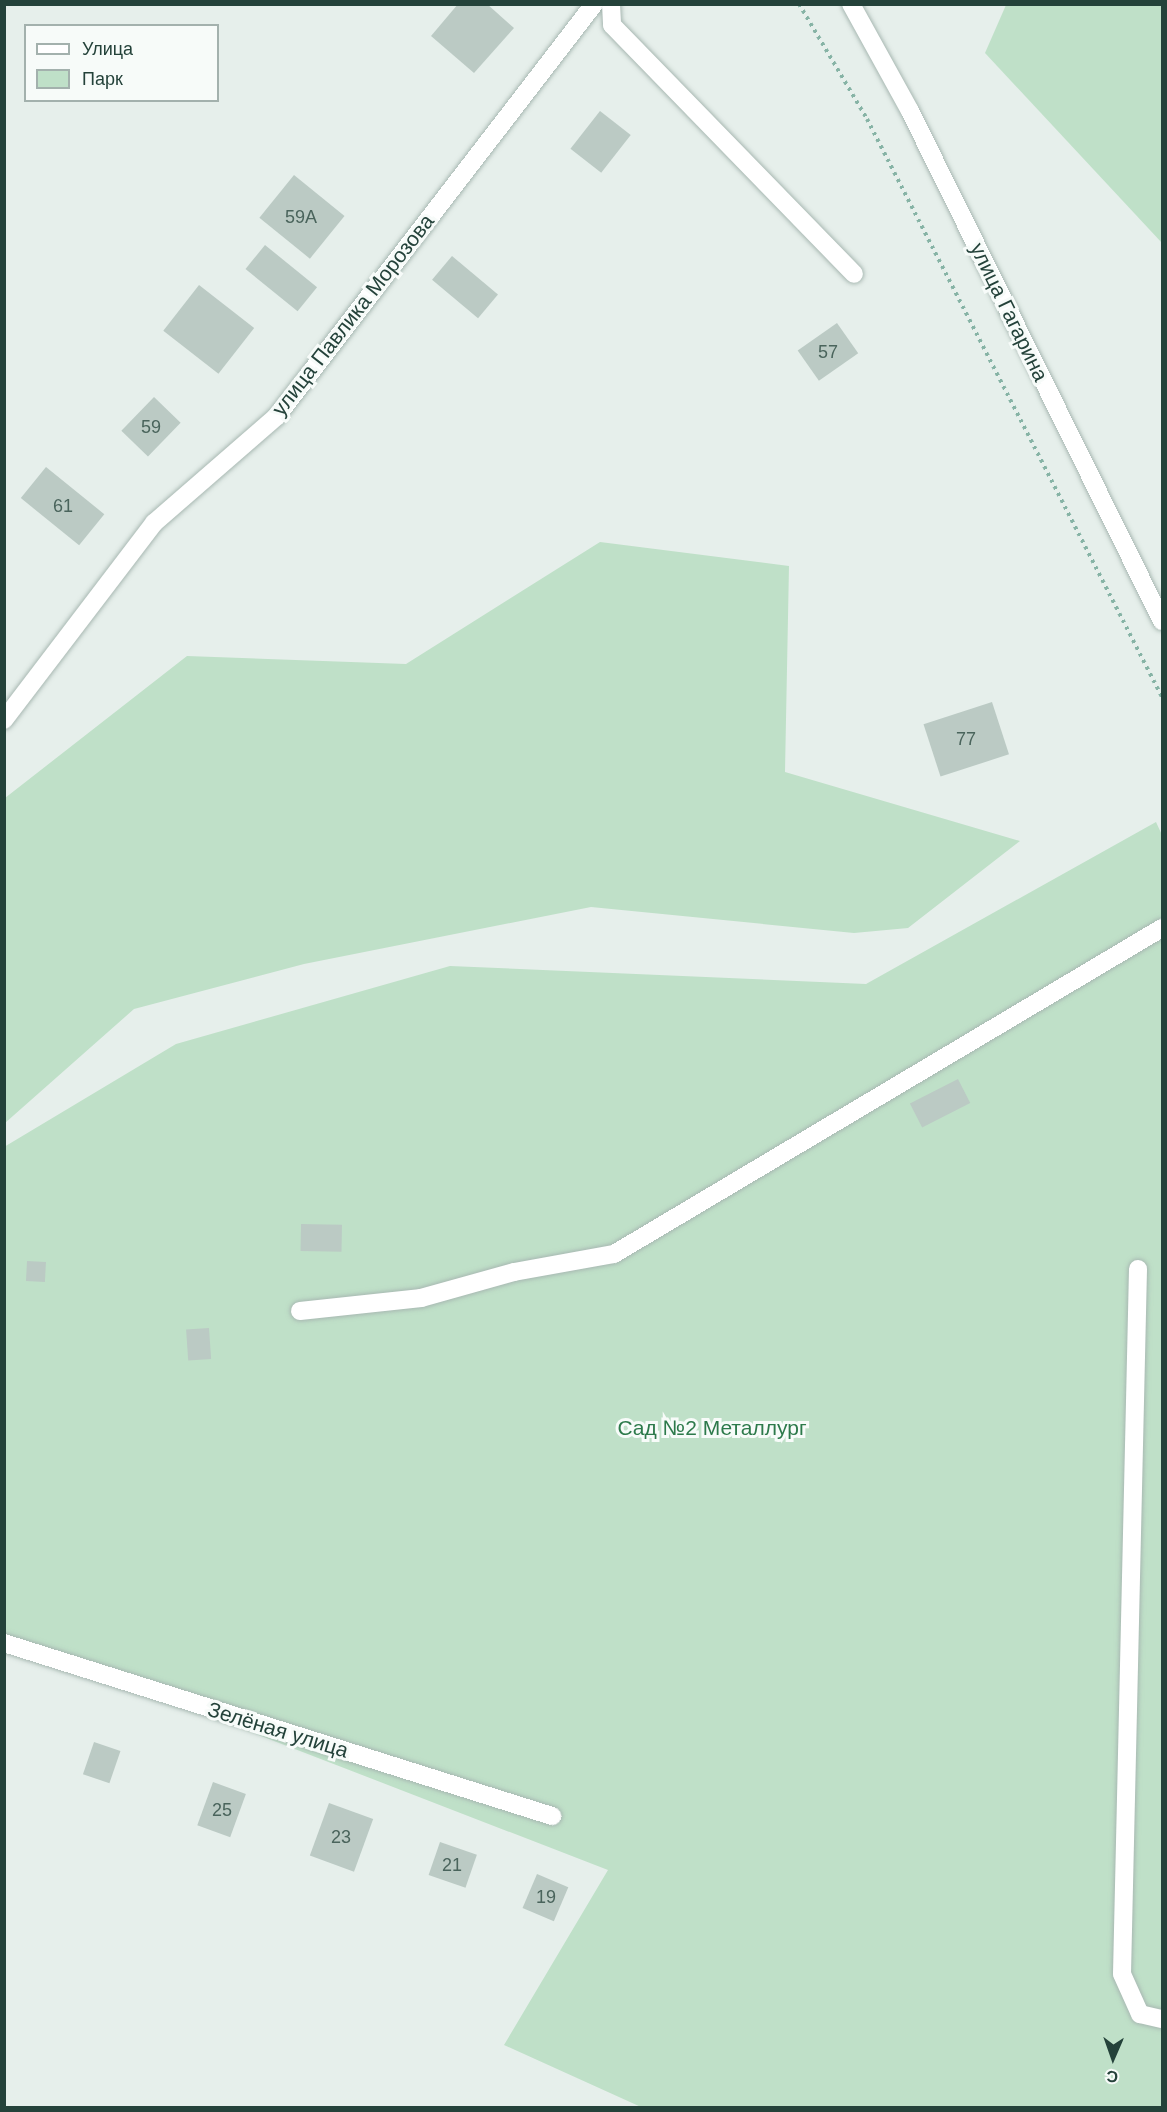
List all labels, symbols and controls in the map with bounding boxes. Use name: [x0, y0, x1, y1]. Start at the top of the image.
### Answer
legend: [24, 24, 219, 102]
text: Улица: [82, 39, 133, 59]
text: Парк: [82, 69, 123, 89]
house number: 59А: [285, 206, 317, 228]
street label: улица Павлика Морозова: [267, 209, 439, 421]
street label: улица Гагарина: [965, 239, 1053, 385]
house number: 57: [818, 341, 838, 363]
house number: 59: [141, 416, 161, 438]
house number: 61: [53, 495, 73, 517]
house number: 77: [956, 728, 976, 750]
park label: Сад №2 Металлург: [617, 1415, 807, 1441]
street label: Зелёная улица: [205, 1697, 351, 1763]
house number: 25: [212, 1799, 232, 1821]
house number: 23: [331, 1826, 351, 1848]
house number: 21: [442, 1854, 462, 1876]
house number: 19: [536, 1886, 556, 1908]
north arrow: [1083, 2028, 1143, 2088]
text: С: [1106, 2068, 1118, 2085]

